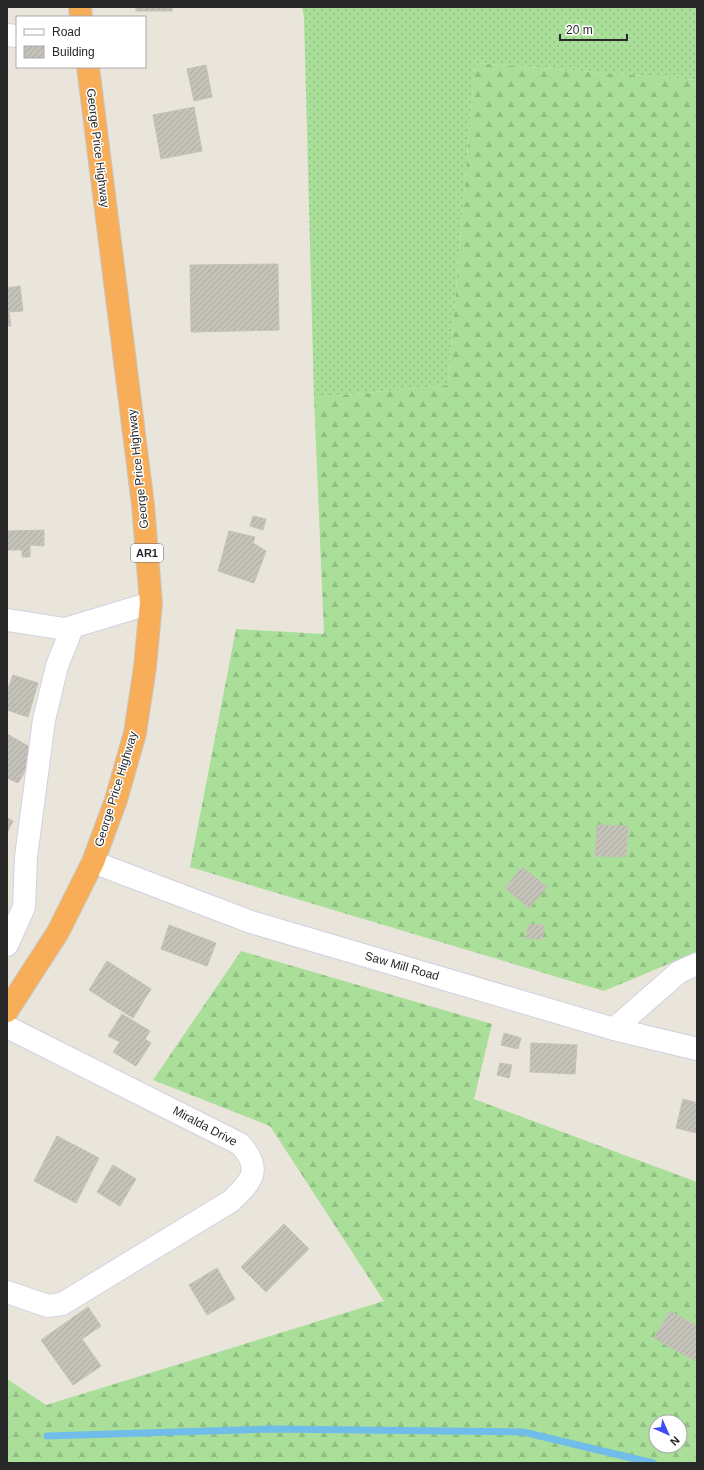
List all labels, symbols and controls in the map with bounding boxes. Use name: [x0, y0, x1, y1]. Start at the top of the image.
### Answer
legend: [16, 16, 146, 68]
scale bar: [560, 16, 627, 42]
text: 20 m: [566, 23, 593, 37]
text: Road: [52, 25, 81, 39]
text: Building: [52, 45, 95, 59]
street label: George Price Highway: [84, 88, 112, 208]
street label: George Price Highway: [125, 409, 151, 529]
road number: AR1: [131, 544, 163, 562]
street label: George Price Highway: [92, 730, 140, 848]
street label: Saw Mill Road: [363, 949, 441, 983]
street label: Miralda Drive: [171, 1103, 240, 1149]
north arrow: [648, 1414, 688, 1454]
text: N: [668, 1434, 682, 1448]

